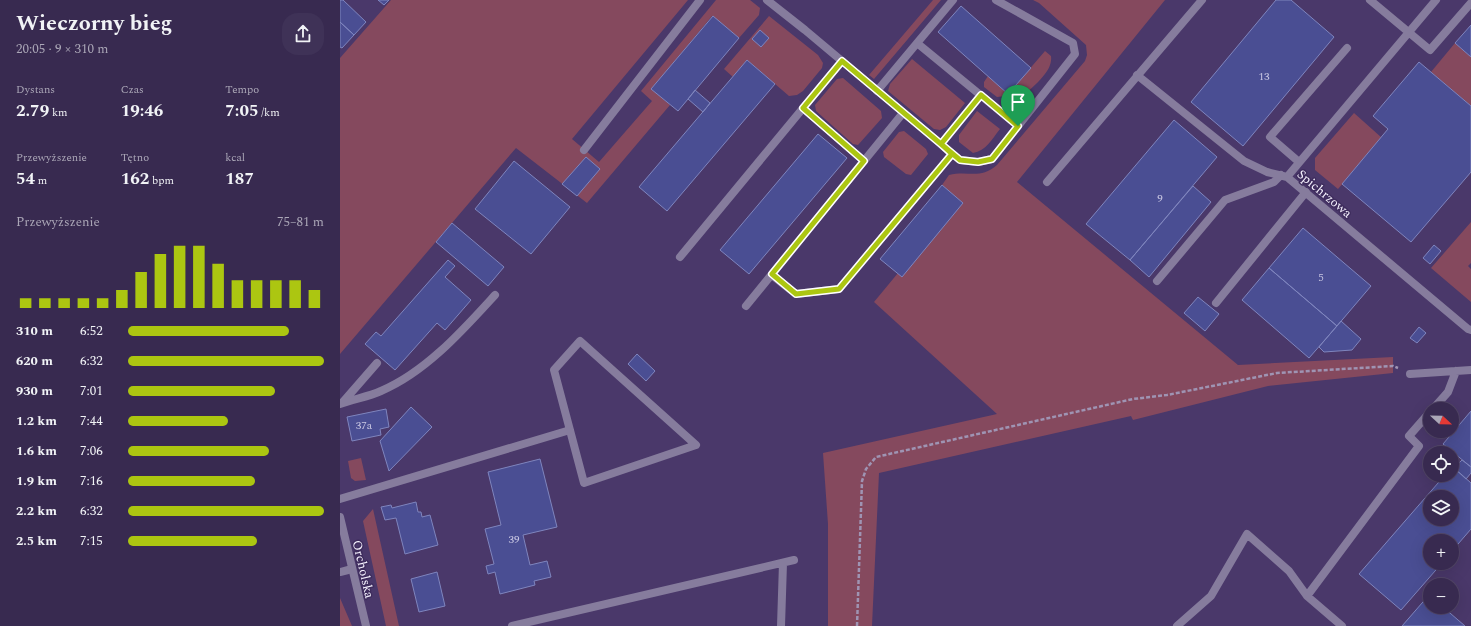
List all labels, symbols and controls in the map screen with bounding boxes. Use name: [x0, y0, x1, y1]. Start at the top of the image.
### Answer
text: Wieczorny bieg: [16, 7, 173, 40]
button: share: [282, 13, 324, 55]
text: 20:05 · 9 × 310 m: [16, 39, 108, 59]
house number: 13: [1259, 68, 1270, 85]
text: Dystans: [16, 81, 55, 98]
text: Czas: [121, 81, 144, 98]
text: Tempo: [225, 81, 259, 98]
pin: [1001, 85, 1035, 126]
icon: arrive: [1007, 91, 1029, 113]
text: 2.79: [16, 98, 49, 124]
text: 19:46: [121, 98, 163, 124]
text: 7:05: [225, 98, 259, 124]
text: km: [49, 104, 68, 121]
text: /km: [259, 104, 280, 121]
text: Przewyższenie: [16, 149, 87, 166]
text: Tętno: [121, 149, 149, 166]
text: kcal: [225, 149, 245, 166]
street label: Spichrzowa: [1292, 165, 1357, 223]
text: 54: [16, 166, 35, 192]
text: 162: [121, 166, 149, 192]
text: 187: [225, 166, 254, 192]
text: m: [35, 172, 47, 189]
text: bpm: [149, 172, 174, 189]
house number: 9: [1157, 190, 1163, 207]
text: Przewyższenie: [16, 212, 100, 232]
text: 75–81 m: [277, 212, 324, 232]
house number: 5: [1318, 269, 1324, 286]
text: 310 m: [16, 321, 53, 341]
text: 6:52: [80, 321, 103, 341]
text: 620 m: [16, 351, 53, 371]
text: 6:32: [80, 351, 103, 371]
text: 930 m: [16, 381, 53, 401]
text: 7:01: [80, 381, 103, 401]
north arrow: [1423, 402, 1459, 438]
map controls: [1423, 402, 1459, 614]
text: 1.2 km: [16, 411, 57, 431]
text: 7:44: [80, 411, 103, 431]
house number: 37a: [356, 417, 373, 434]
text: 1.6 km: [16, 441, 57, 461]
text: 7:06: [80, 441, 103, 461]
button: locate: [1423, 446, 1459, 482]
text: 1.9 km: [16, 471, 57, 491]
text: 7:16: [80, 471, 103, 491]
button: layers: [1423, 490, 1459, 526]
text: 2.2 km: [16, 501, 57, 521]
text: 6:32: [80, 501, 103, 521]
text: 2.5 km: [16, 531, 57, 551]
text: 7:15: [80, 531, 103, 551]
house number: 39: [509, 531, 520, 548]
button: +: [1423, 534, 1459, 570]
street label: Orcholska: [347, 538, 380, 601]
button: −: [1423, 578, 1459, 614]

